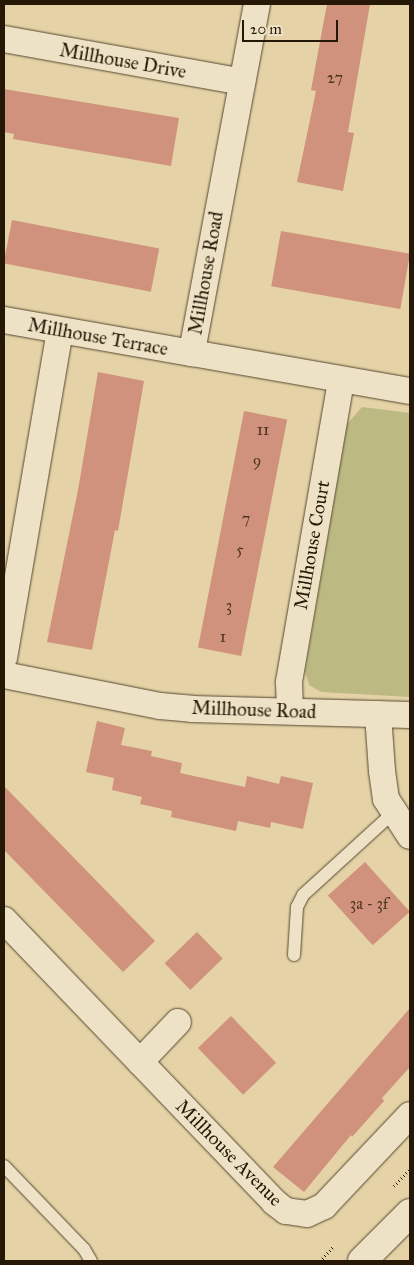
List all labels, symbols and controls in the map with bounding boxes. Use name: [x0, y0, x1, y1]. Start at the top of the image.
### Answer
scale bar: [244, 10, 340, 42]
text: 20 m: [250, 20, 282, 38]
street label: Millhouse Drive: [58, 39, 188, 83]
house number: 27: [327, 68, 343, 88]
street label: Millhouse Road: [184, 210, 228, 336]
street label: Millhouse Terrace: [26, 313, 170, 361]
house number: 11: [257, 420, 269, 440]
house number: 9: [253, 451, 261, 471]
street label: Millhouse Court: [289, 479, 335, 611]
house number: 7: [242, 509, 250, 529]
house number: 5: [236, 540, 244, 560]
house number: 3: [226, 596, 232, 616]
house number: 1: [220, 627, 226, 647]
street label: Millhouse Road: [191, 696, 317, 724]
house number: 3a - 3f: [350, 894, 388, 914]
street label: Millhouse Avenue: [171, 1095, 287, 1211]

